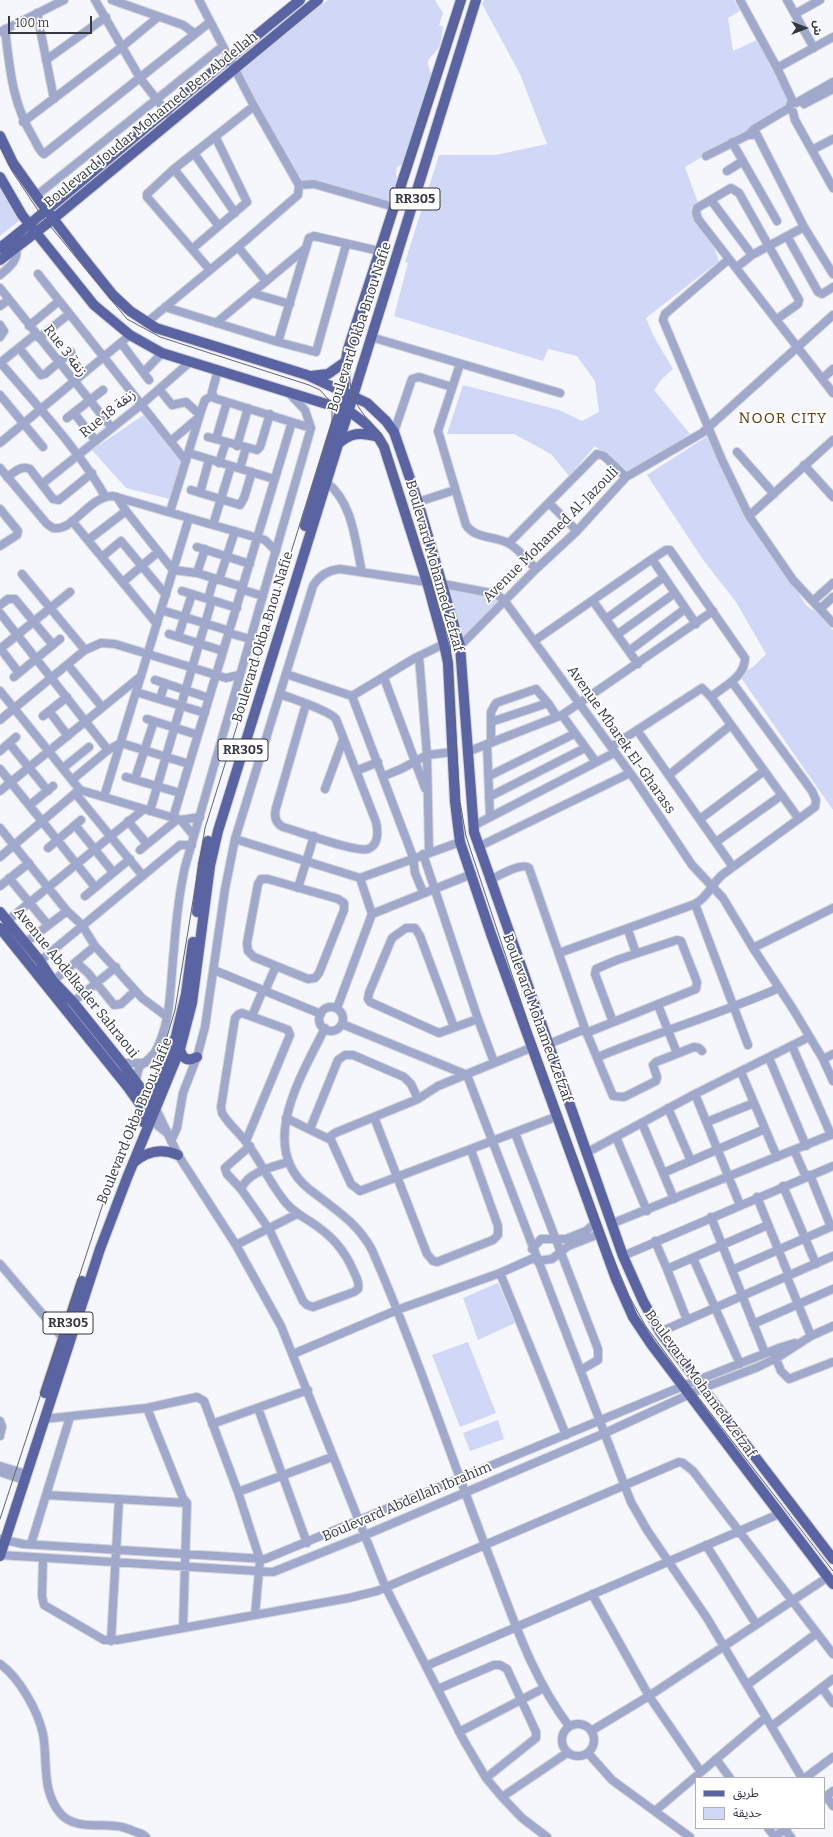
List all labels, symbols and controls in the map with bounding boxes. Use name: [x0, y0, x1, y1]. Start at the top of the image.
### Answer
scale bar: [10, 8, 94, 34]
north arrow: [785, 8, 825, 48]
text: 100 m: [15, 16, 49, 30]
text: ش: [811, 20, 824, 36]
street label: Boulevard Joudar Mohamed Ben Abdellah: [41, 29, 261, 211]
road number: RR305: [390, 188, 440, 210]
street label: Boulevard Okba Bnou Nafie: [325, 240, 395, 414]
street label: Rue 3 زنقة: [40, 322, 90, 380]
street label: Rue 18 زنقة: [77, 386, 139, 442]
district label: NOOR CITY: [739, 410, 827, 428]
street label: Avenue Mohamed Al-Jazouli: [480, 464, 622, 606]
street label: Boulevard Mohamed Zefzaf: [401, 478, 467, 654]
street label: Boulevard Okba Bnou Nafie: [229, 550, 297, 724]
street label: Avenue Mbarek El-Gharass: [563, 663, 679, 817]
road number: RR305: [218, 739, 268, 761]
street label: Avenue Abdelkader Sahraoui: [10, 904, 142, 1062]
street label: Boulevard Mohamed Zefzaf: [499, 932, 575, 1104]
street label: Boulevard Okba Bnou Nafie: [94, 1035, 176, 1207]
street label: Boulevard Mohamed Zefzaf: [641, 1307, 759, 1461]
road number: RR305: [43, 1312, 93, 1334]
street label: Boulevard Abdellah Ibrahim: [320, 1459, 494, 1545]
legend: [695, 1777, 825, 1829]
text: طريق: [733, 1786, 759, 1800]
text: حديقة: [733, 1806, 762, 1820]

